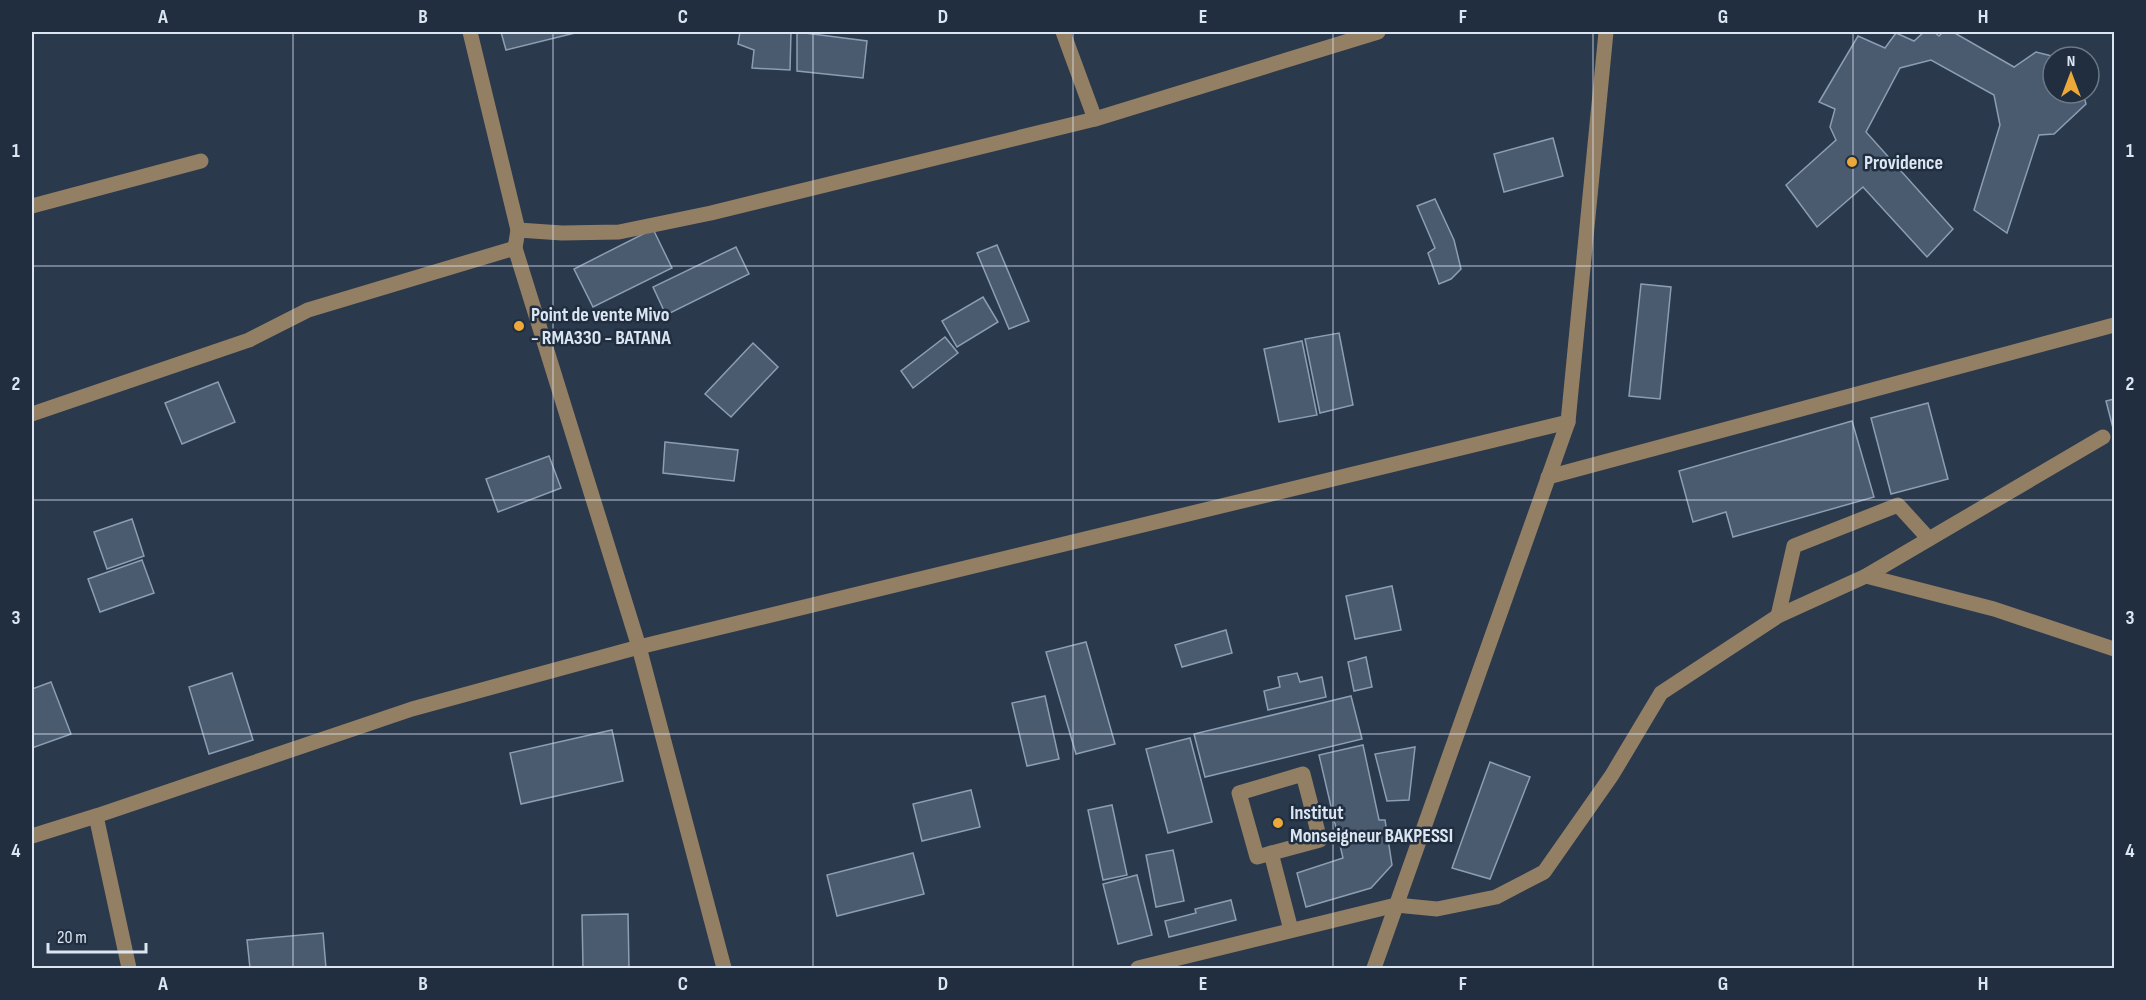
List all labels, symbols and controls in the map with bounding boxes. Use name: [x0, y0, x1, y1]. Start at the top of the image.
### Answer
text: A: [157, 5, 168, 29]
text: B: [418, 5, 428, 29]
text: C: [678, 5, 688, 29]
text: D: [938, 5, 948, 29]
text: E: [1199, 5, 1207, 29]
text: F: [1459, 5, 1467, 29]
text: G: [1718, 5, 1728, 29]
text: H: [1978, 5, 1988, 29]
north arrow: [2041, 45, 2101, 105]
text: N: [2067, 52, 2075, 71]
text: 1: [12, 139, 20, 163]
text: 1: [2126, 139, 2134, 163]
place label: Providence: [1864, 151, 1943, 175]
marker: Providence: [1845, 155, 1859, 169]
place label: Point de vente Mivo - RMA330 - BATANA: [531, 303, 671, 350]
marker: Point de vente Mivo - RMA330 - BATANA: [512, 319, 526, 333]
text: 2: [12, 372, 20, 396]
text: 2: [2126, 372, 2134, 396]
text: 3: [12, 606, 21, 630]
text: 3: [2126, 606, 2135, 630]
place label: Institut Monseigneur BAKPESSI: [1290, 801, 1453, 848]
marker: Institut Monseigneur BAKPESSI: [1271, 816, 1285, 830]
text: 4: [11, 839, 21, 863]
text: 4: [2125, 839, 2135, 863]
scale bar: [48, 916, 146, 954]
text: 20 m: [57, 927, 87, 948]
text: A: [157, 972, 168, 996]
text: B: [418, 972, 428, 996]
text: C: [678, 972, 688, 996]
text: D: [938, 972, 948, 996]
text: E: [1199, 972, 1207, 996]
text: F: [1459, 972, 1467, 996]
text: G: [1718, 972, 1728, 996]
text: H: [1978, 972, 1988, 996]

